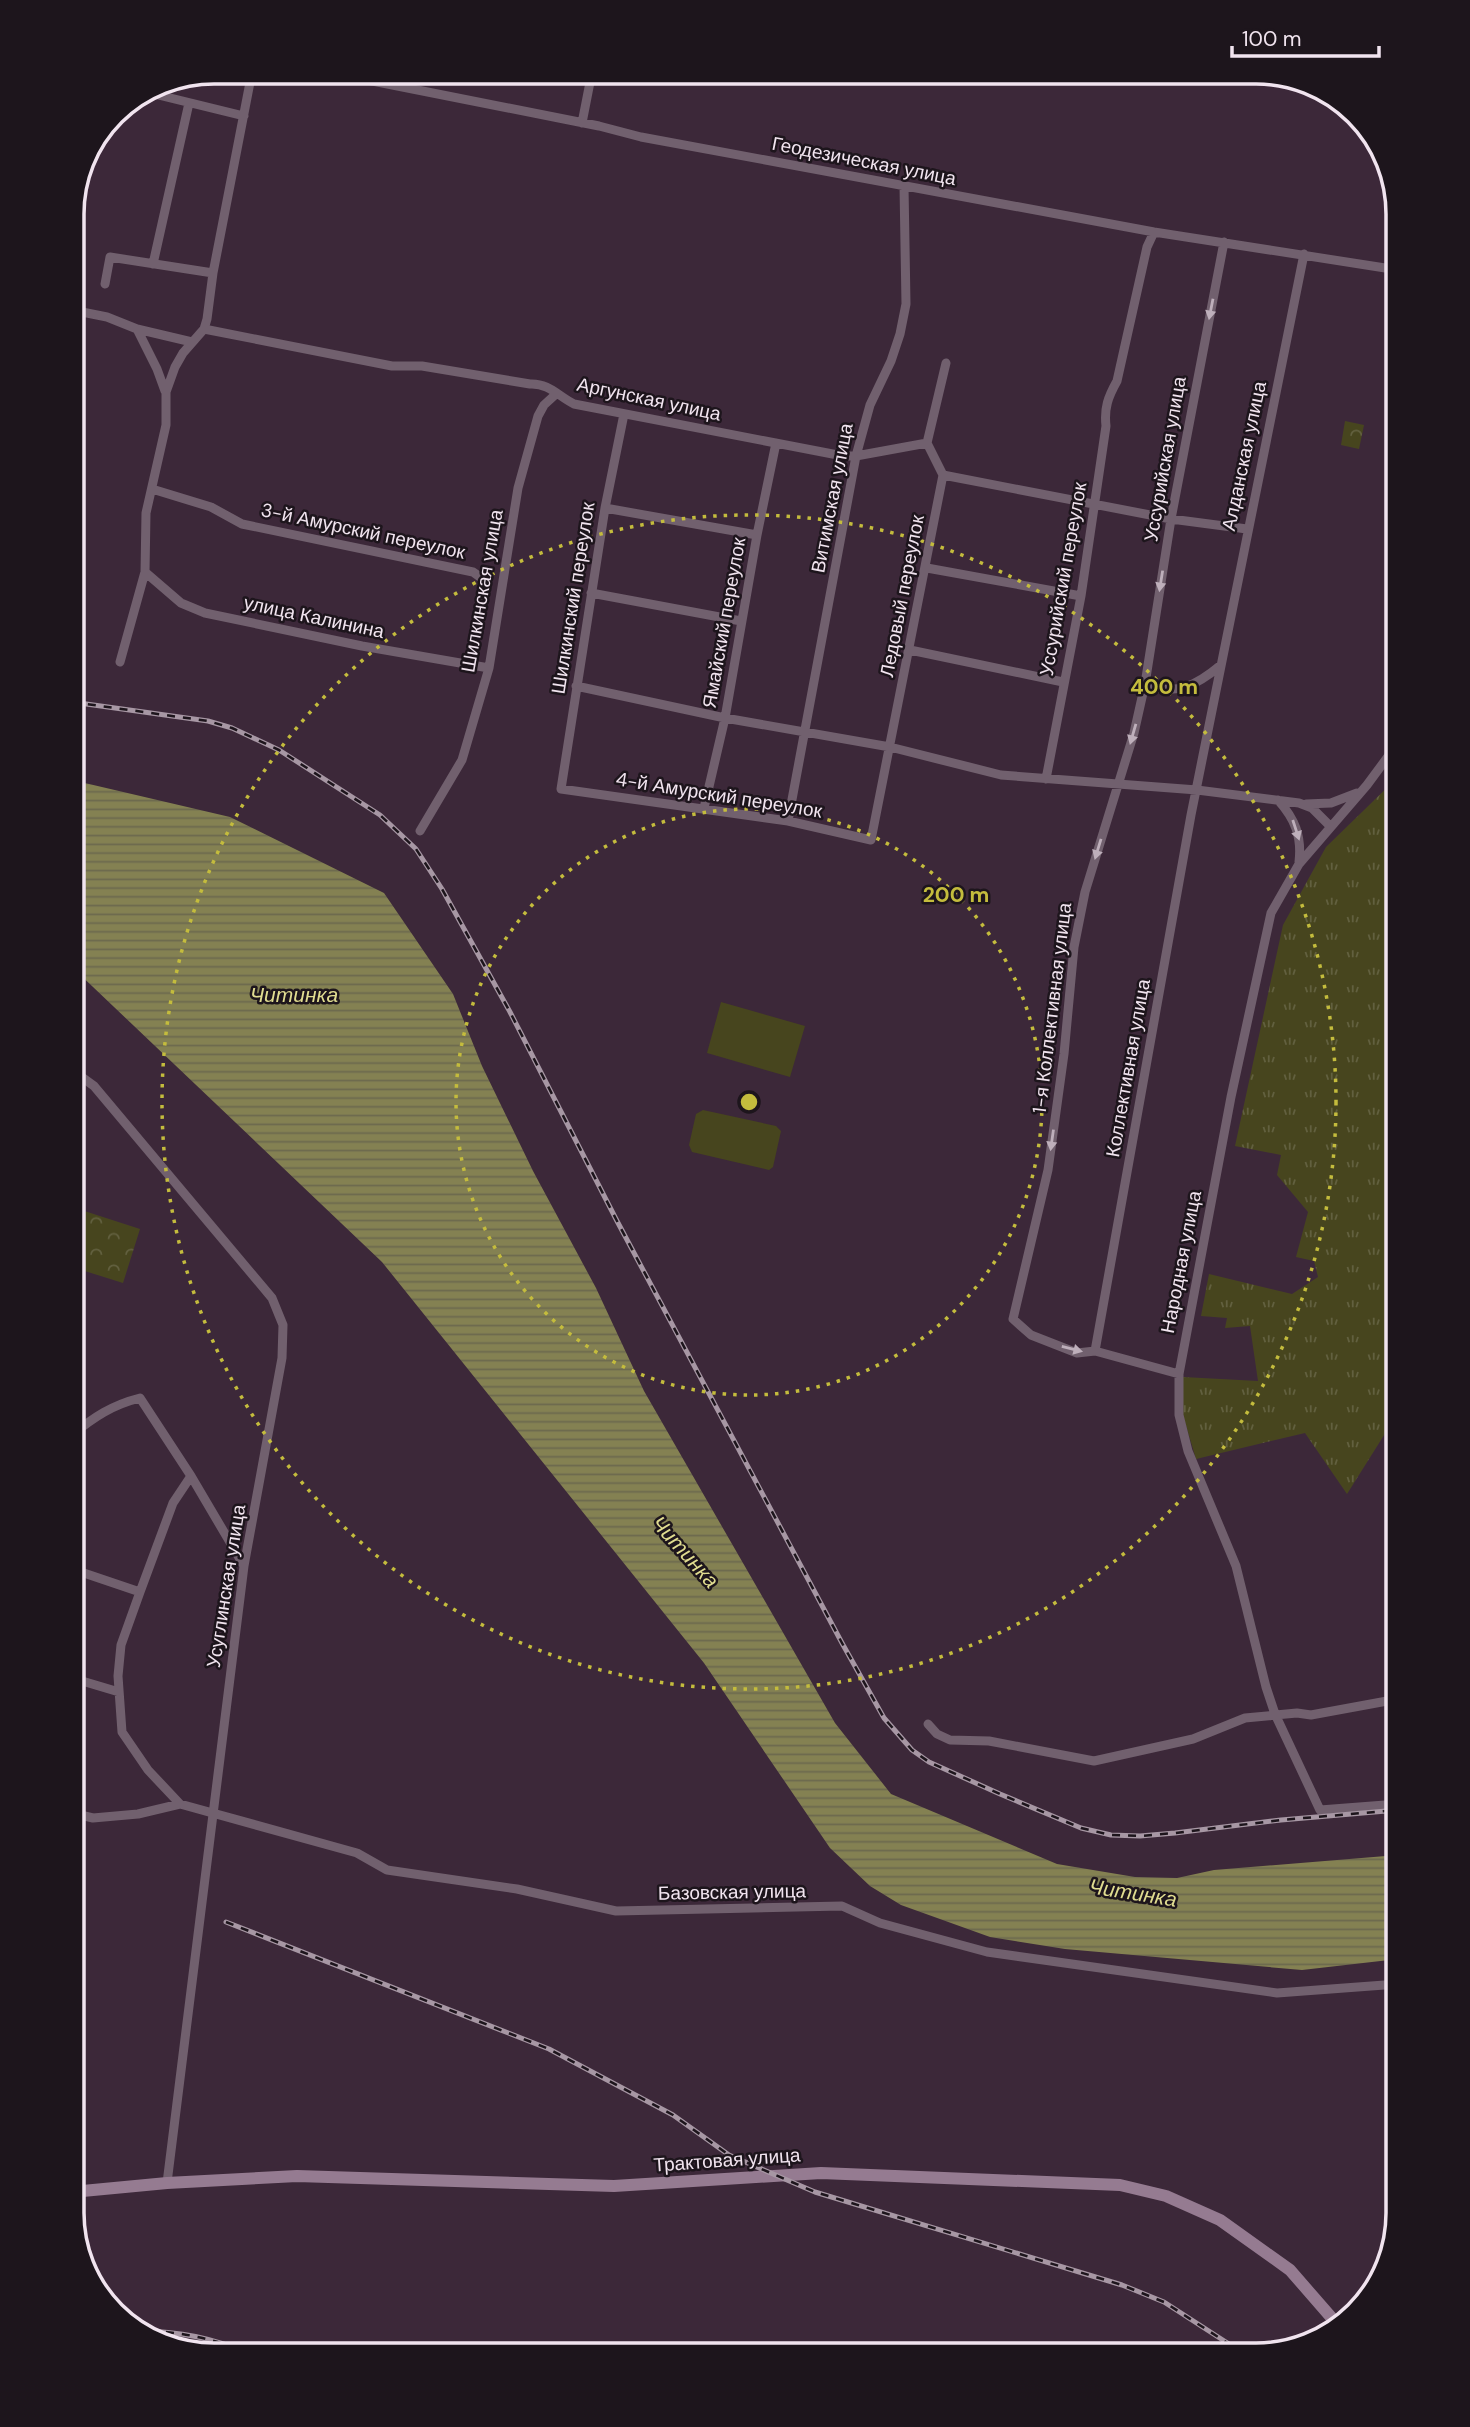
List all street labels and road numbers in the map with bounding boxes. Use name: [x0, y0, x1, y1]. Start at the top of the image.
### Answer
street label: Геодезическая улица: [770, 131, 959, 191]
street label: Аргунская улица: [575, 372, 724, 427]
street label: Уссурийская улица: [1138, 374, 1192, 544]
street label: Алданская улица: [1216, 379, 1272, 533]
street label: Витимская улица: [805, 421, 859, 575]
street label: Уссурийский переулок: [1034, 480, 1092, 678]
street label: 3-й Амурский переулок: [259, 497, 468, 565]
street label: Шилкинский переулок: [546, 500, 601, 696]
street label: Шилкинская улица: [455, 507, 509, 674]
street label: Ледовый переулок: [874, 512, 930, 679]
street label: Ямайский переулок: [697, 535, 751, 710]
street label: улица Калинина: [242, 590, 387, 644]
street label: 4-й Амурский переулок: [614, 766, 825, 824]
street label: 1-я Коллективная улица: [1027, 901, 1077, 1115]
street label: Коллективная улица: [1100, 977, 1156, 1159]
street label: Народная улица: [1155, 1188, 1207, 1335]
street label: Усуглинская улица: [201, 1502, 251, 1669]
street label: Базовская улица: [658, 1878, 807, 1906]
street label: Трактовая улица: [653, 2142, 802, 2178]

